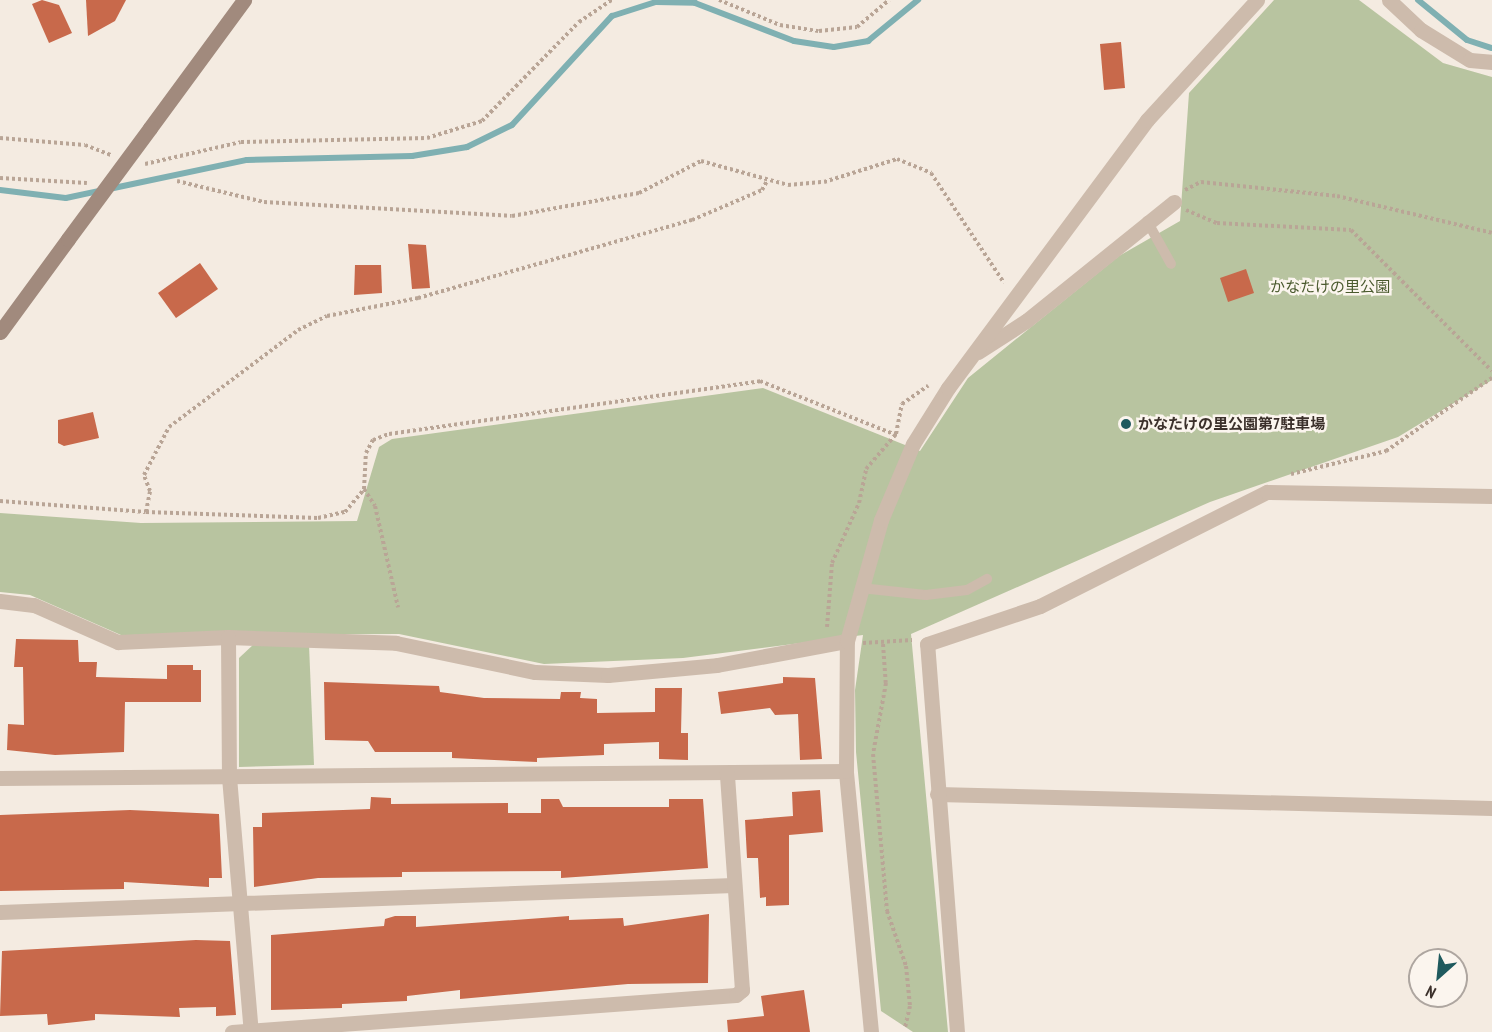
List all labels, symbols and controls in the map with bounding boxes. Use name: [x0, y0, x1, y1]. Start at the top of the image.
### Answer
park label: かなたけの里公園: [1270, 278, 1390, 296]
place label: かなたけの里公園第7駐車場: [1138, 415, 1325, 433]
marker: かなたけの里公園第7駐車場: [1119, 417, 1133, 431]
north arrow: [1408, 948, 1468, 1008]
text: N: [1422, 981, 1439, 1003]

